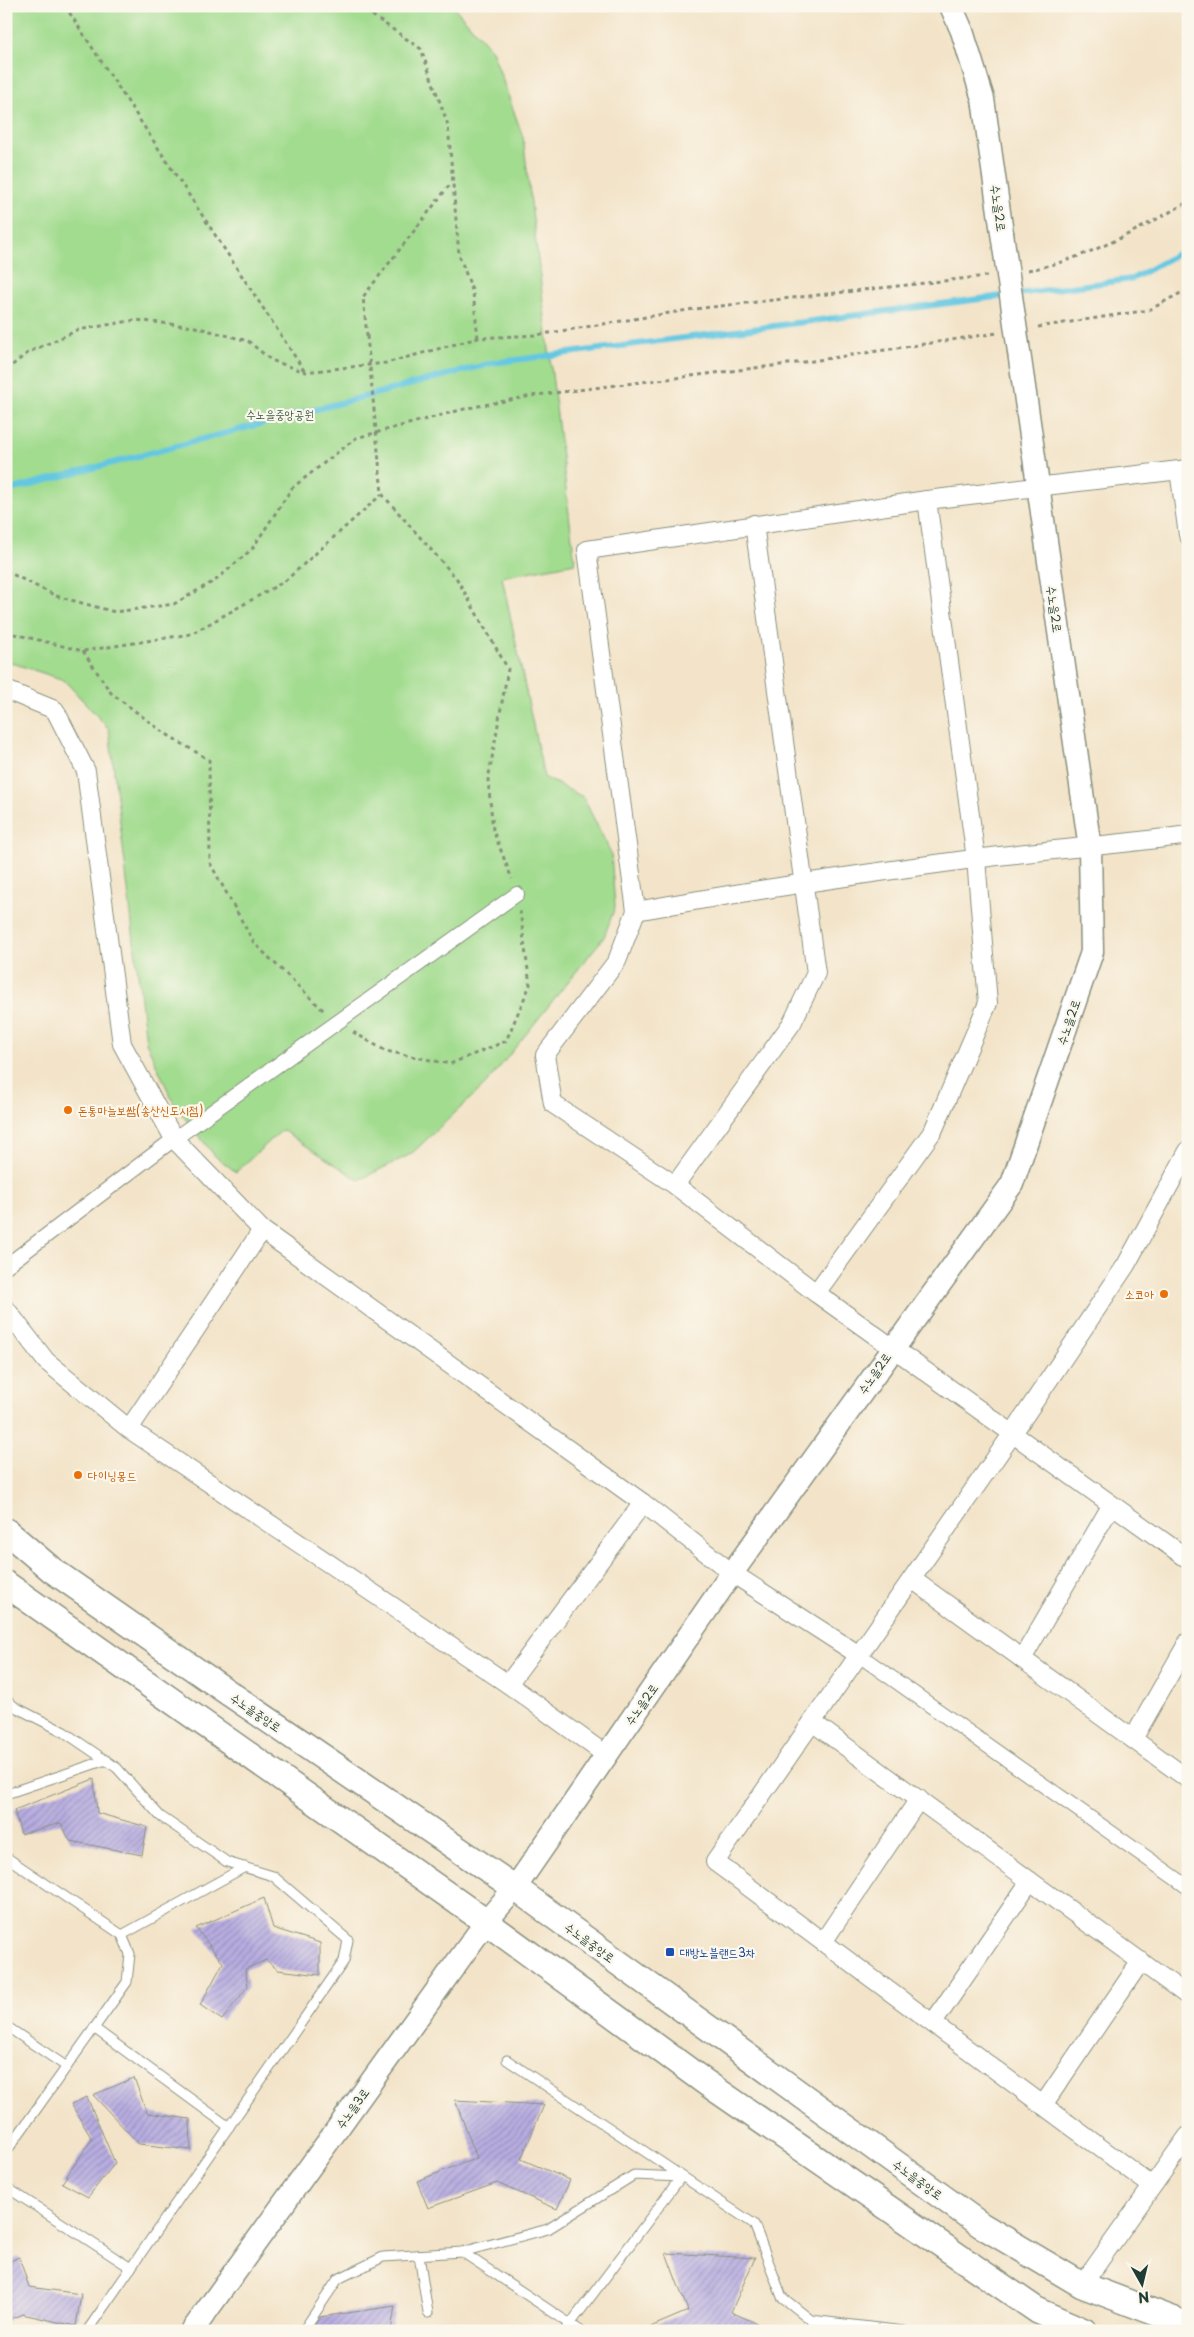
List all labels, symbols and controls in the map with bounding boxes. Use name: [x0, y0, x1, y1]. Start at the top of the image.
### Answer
street label: 수노을2로: [987, 183, 1011, 233]
park label: 수노을중앙공원: [246, 405, 314, 423]
street label: 수노을2로: [1043, 584, 1067, 634]
street label: 수노을2로: [1052, 997, 1084, 1047]
place label: 돈통마늘보쌈(송산신도시점): [78, 1101, 203, 1119]
marker: 돈통마늘보쌈(송산신도시점): [62, 1104, 74, 1116]
place label: 소코아: [1125, 1285, 1154, 1303]
marker: 소코아: [1158, 1288, 1170, 1300]
street label: 수노을2로: [853, 1349, 895, 1397]
place label: 다이닝몽드: [88, 1466, 136, 1484]
marker: 다이닝몽드: [72, 1469, 84, 1481]
street label: 수노을2로: [620, 1680, 662, 1728]
street label: 수노을중앙로: [227, 1688, 285, 1736]
street label: 수노을중앙로: [561, 1918, 619, 1966]
place label: 대방노블랜드3차: [680, 1943, 756, 1961]
marker: 대방노블랜드3차: [664, 1946, 676, 1958]
street label: 수노을3로: [331, 2084, 373, 2132]
street label: 수노을중앙로: [889, 2155, 947, 2203]
north arrow: [1116, 2260, 1166, 2310]
text: N: [1137, 2286, 1151, 2309]

